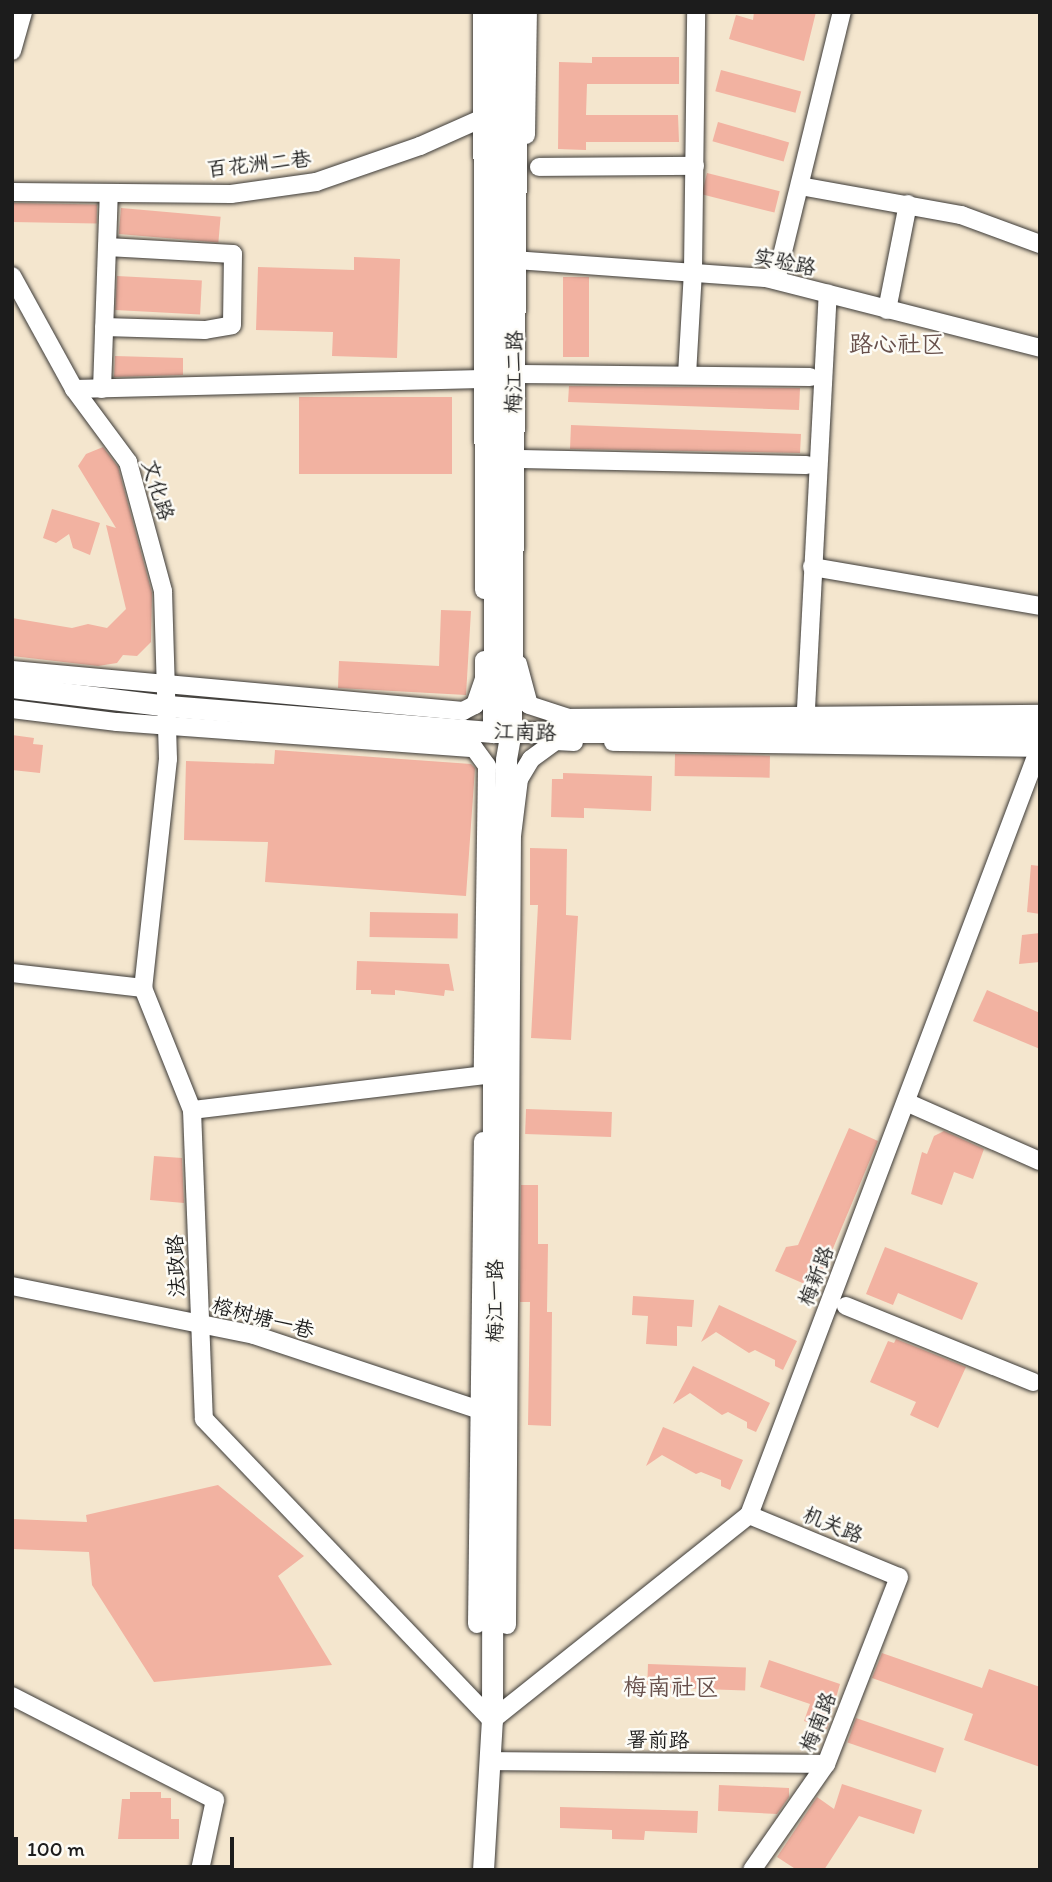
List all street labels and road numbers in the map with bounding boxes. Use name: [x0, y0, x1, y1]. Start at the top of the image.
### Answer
street label: 百花洲二巷: [205, 146, 313, 182]
street label: 实验路: [752, 243, 818, 281]
street label: 梅江二路: [501, 330, 527, 414]
street label: 文化路: [137, 456, 179, 524]
street label: 江南路: [493, 718, 557, 746]
street label: 法政路: [162, 1234, 190, 1298]
street label: 梅新路: [793, 1242, 839, 1310]
street label: 梅江一路: [482, 1259, 508, 1343]
street label: 榕树塘一巷: [209, 1292, 317, 1344]
street label: 机关路: [799, 1502, 867, 1548]
street label: 梅南路: [795, 1688, 841, 1756]
street label: 署前路: [626, 1727, 690, 1753]

